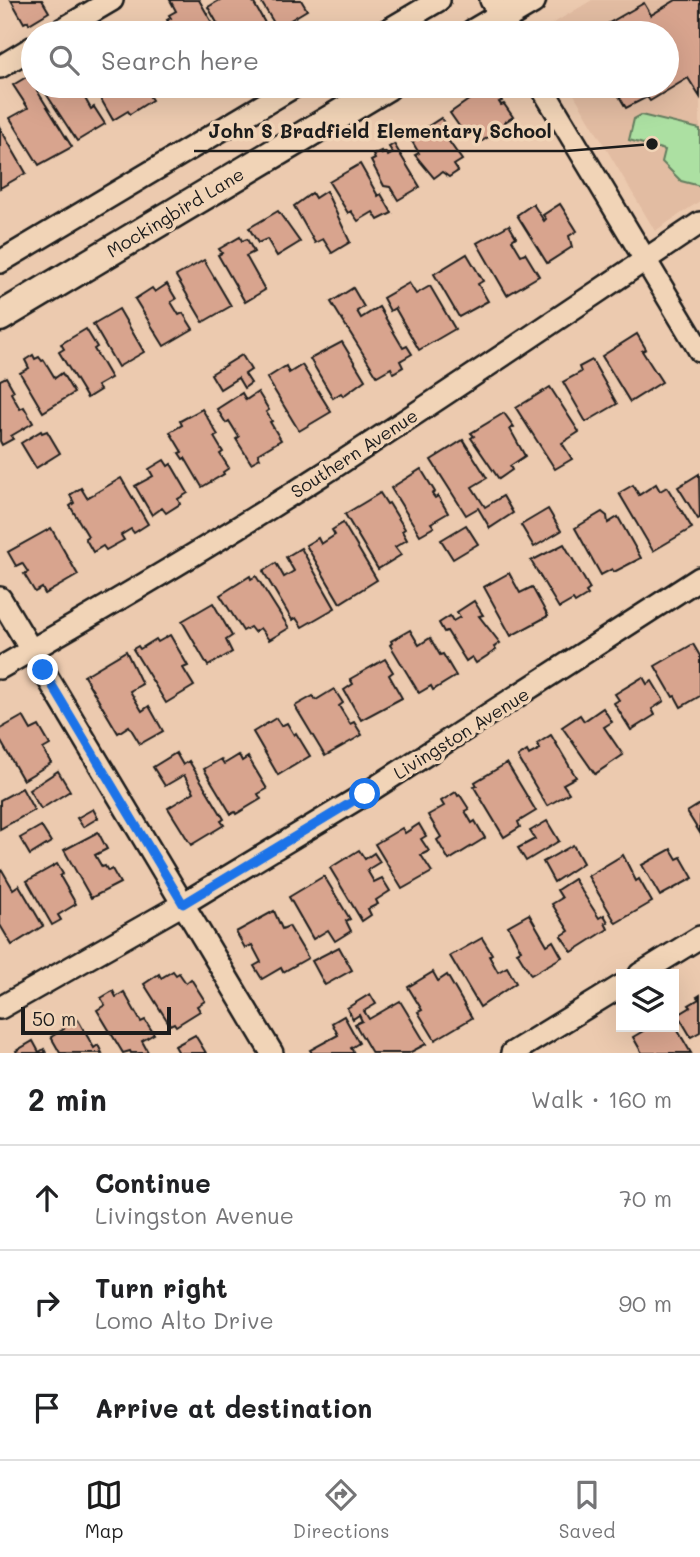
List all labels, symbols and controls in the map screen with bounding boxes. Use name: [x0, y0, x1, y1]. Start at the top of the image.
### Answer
search box: [21, 21, 679, 98]
icon: search: [45, 41, 83, 79]
text: Search here: [101, 43, 259, 77]
callout: John S Bradfield Elementary School: [194, 111, 566, 151]
text: John S Bradfield Elementary School: [208, 118, 552, 143]
street label: Mockingbird Lane: [102, 162, 248, 262]
street label: Southern Avenue: [286, 403, 422, 503]
route end: [27, 654, 58, 685]
street label: Livingston Avenue: [389, 682, 533, 784]
route start: [349, 778, 380, 809]
map controls: [616, 969, 679, 1032]
button: layers: [616, 969, 679, 1032]
scale bar: [21, 1004, 172, 1036]
text: 50 m: [32, 1006, 76, 1031]
text: 2 min: [28, 1079, 107, 1119]
text: Walk · 160 m: [531, 1084, 672, 1114]
text: Continue: [95, 1166, 211, 1200]
icon: ahead: [28, 1179, 66, 1217]
text: 70 m: [619, 1183, 672, 1213]
text: Livingston Avenue: [95, 1200, 294, 1230]
text: Turn right: [95, 1271, 228, 1305]
icon: right: [28, 1284, 66, 1322]
text: 90 m: [619, 1288, 672, 1318]
text: Lomo Alto Drive: [95, 1305, 274, 1335]
icon: arrive: [28, 1389, 66, 1427]
text: Arrive at destination: [95, 1391, 372, 1425]
tab: Map: [85, 1476, 123, 1543]
tab: Directions: [293, 1476, 389, 1543]
tab: Saved: [559, 1476, 615, 1543]

